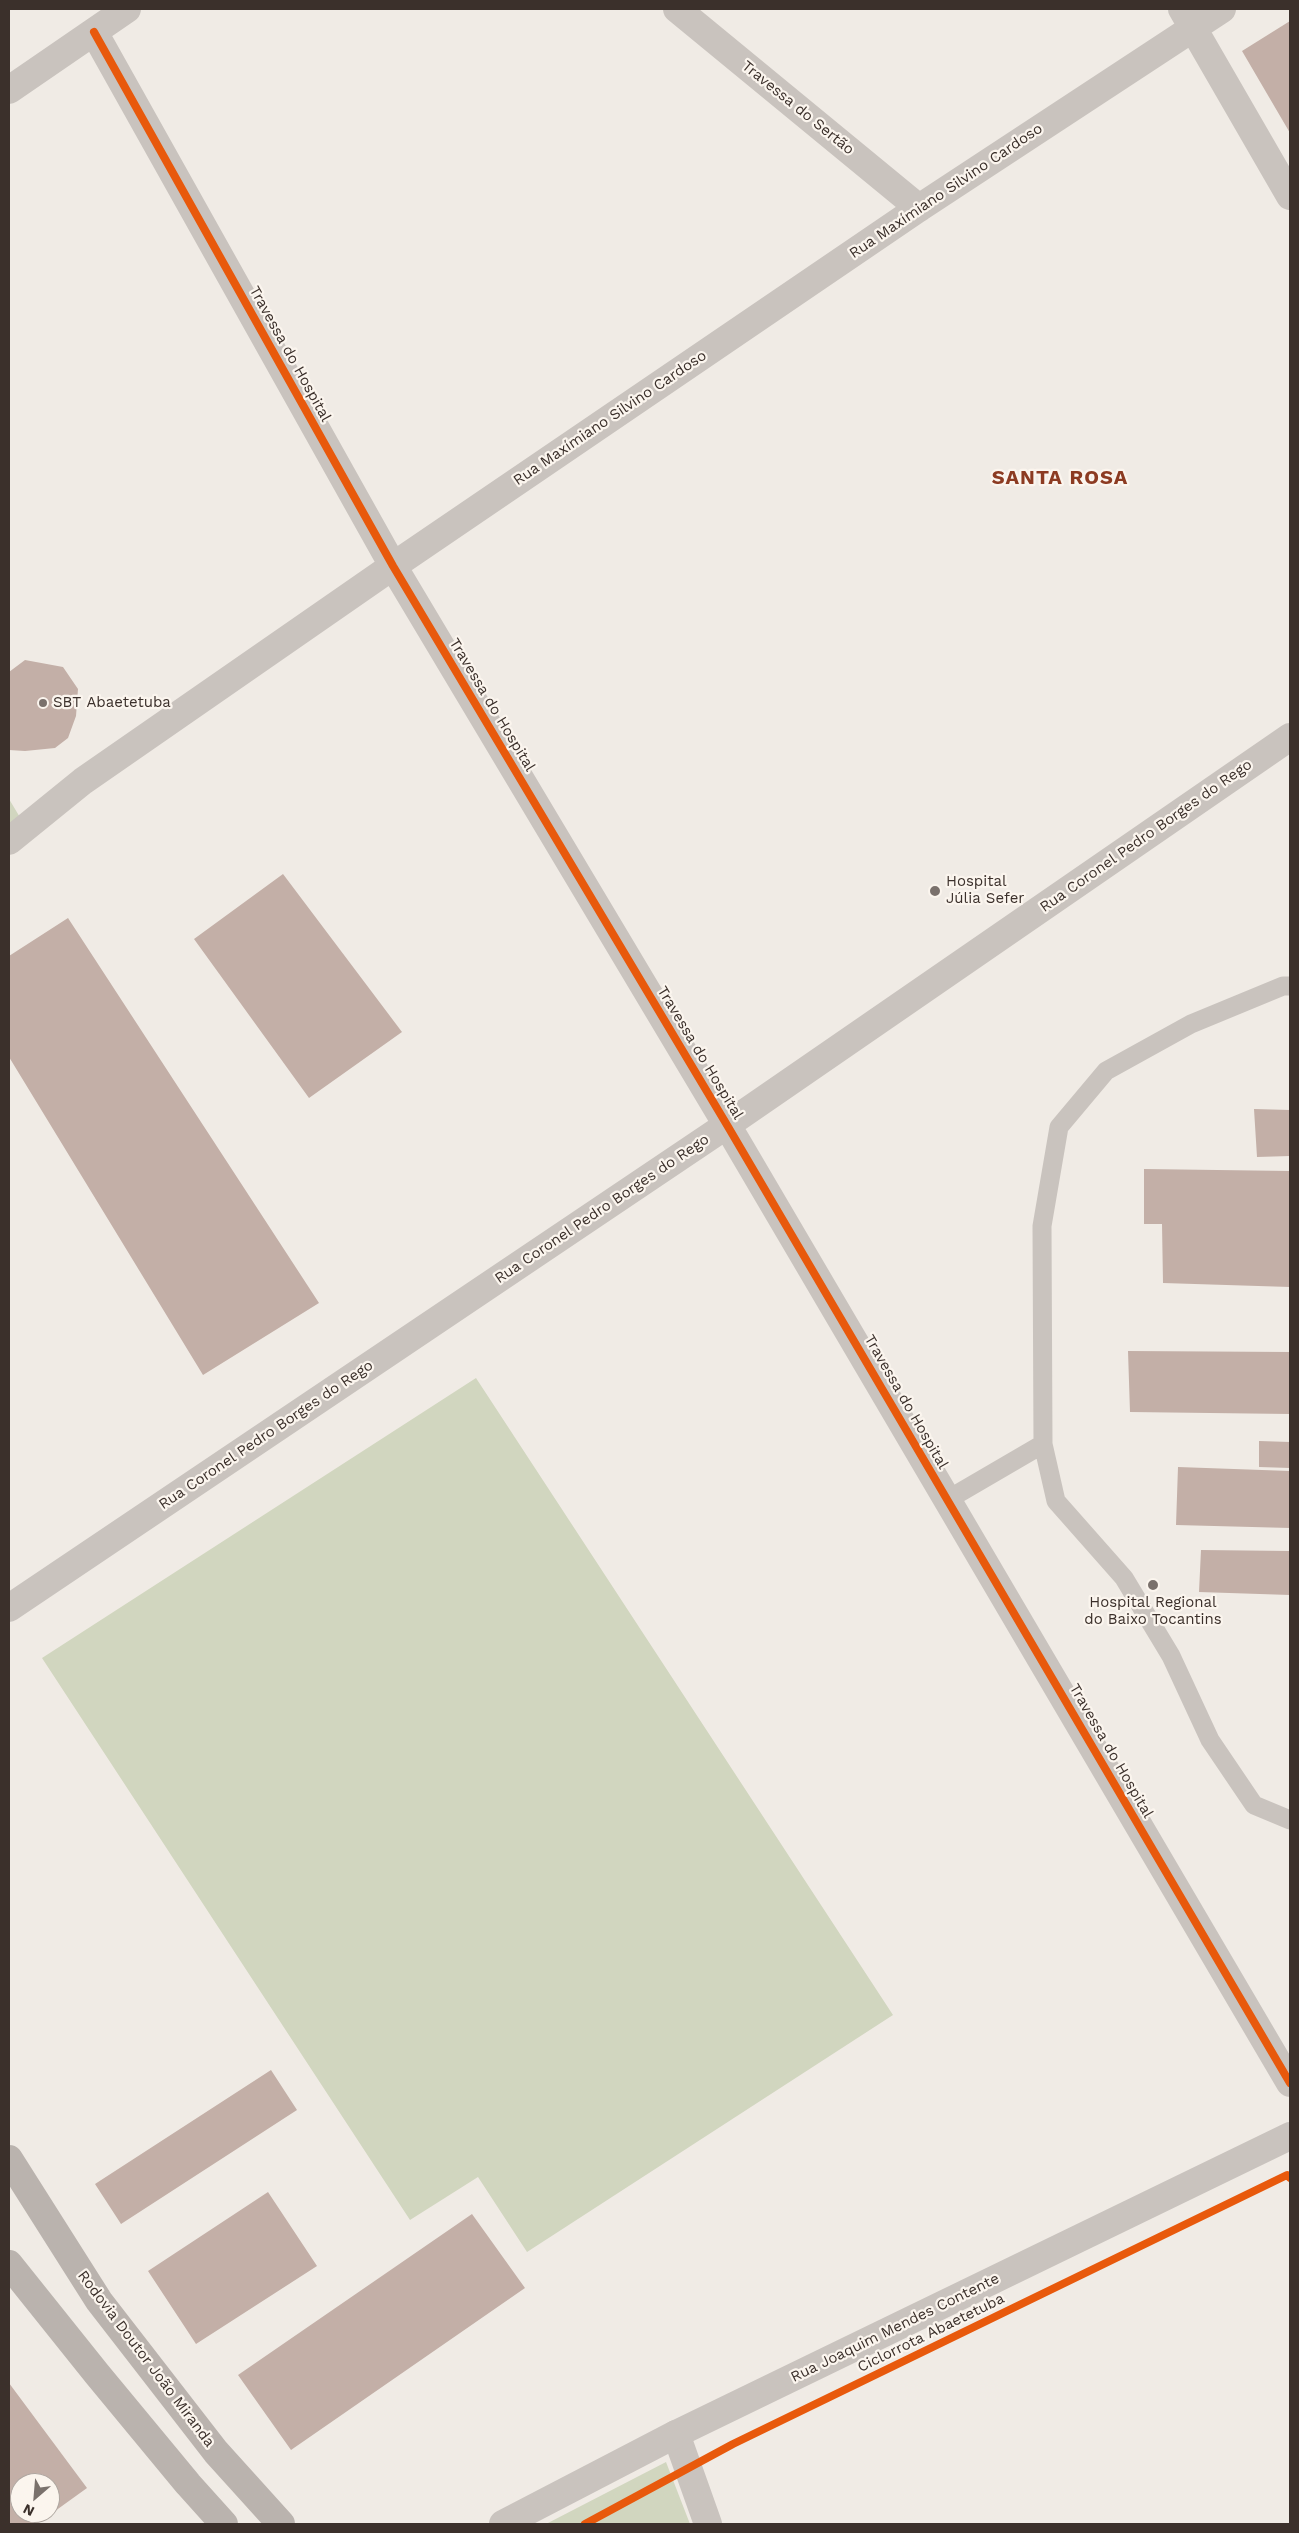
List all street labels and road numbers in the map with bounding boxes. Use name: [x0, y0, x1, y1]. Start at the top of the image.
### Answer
street label: Travessa do Sertão: [738, 57, 858, 159]
street label: Rua Maxímiano Silvino Cardoso: [846, 120, 1046, 262]
street label: Travessa do Hospital: [245, 283, 335, 425]
street label: Rua Maxímiano Silvino Cardoso: [510, 347, 710, 489]
street label: Travessa do Hospital: [445, 635, 539, 775]
street label: Rua Coronel Pedro Borges do Rego: [1037, 756, 1255, 916]
street label: Travessa do Hospital: [653, 983, 747, 1123]
street label: Rua Coronel Pedro Borges do Rego: [491, 1130, 713, 1288]
street label: Travessa do Hospital: [860, 1332, 952, 1472]
street label: Rua Coronel Pedro Borges do Rego: [155, 1356, 377, 1514]
street label: Travessa do Hospital: [1065, 1681, 1157, 1821]
street label: Rodovia Doutor João Miranda: [74, 2267, 218, 2451]
street label: Rua Joaquim Mendes Contente: [788, 2270, 1002, 2386]
street label: Ciclorrota Abaetetuba: [855, 2290, 1007, 2376]

